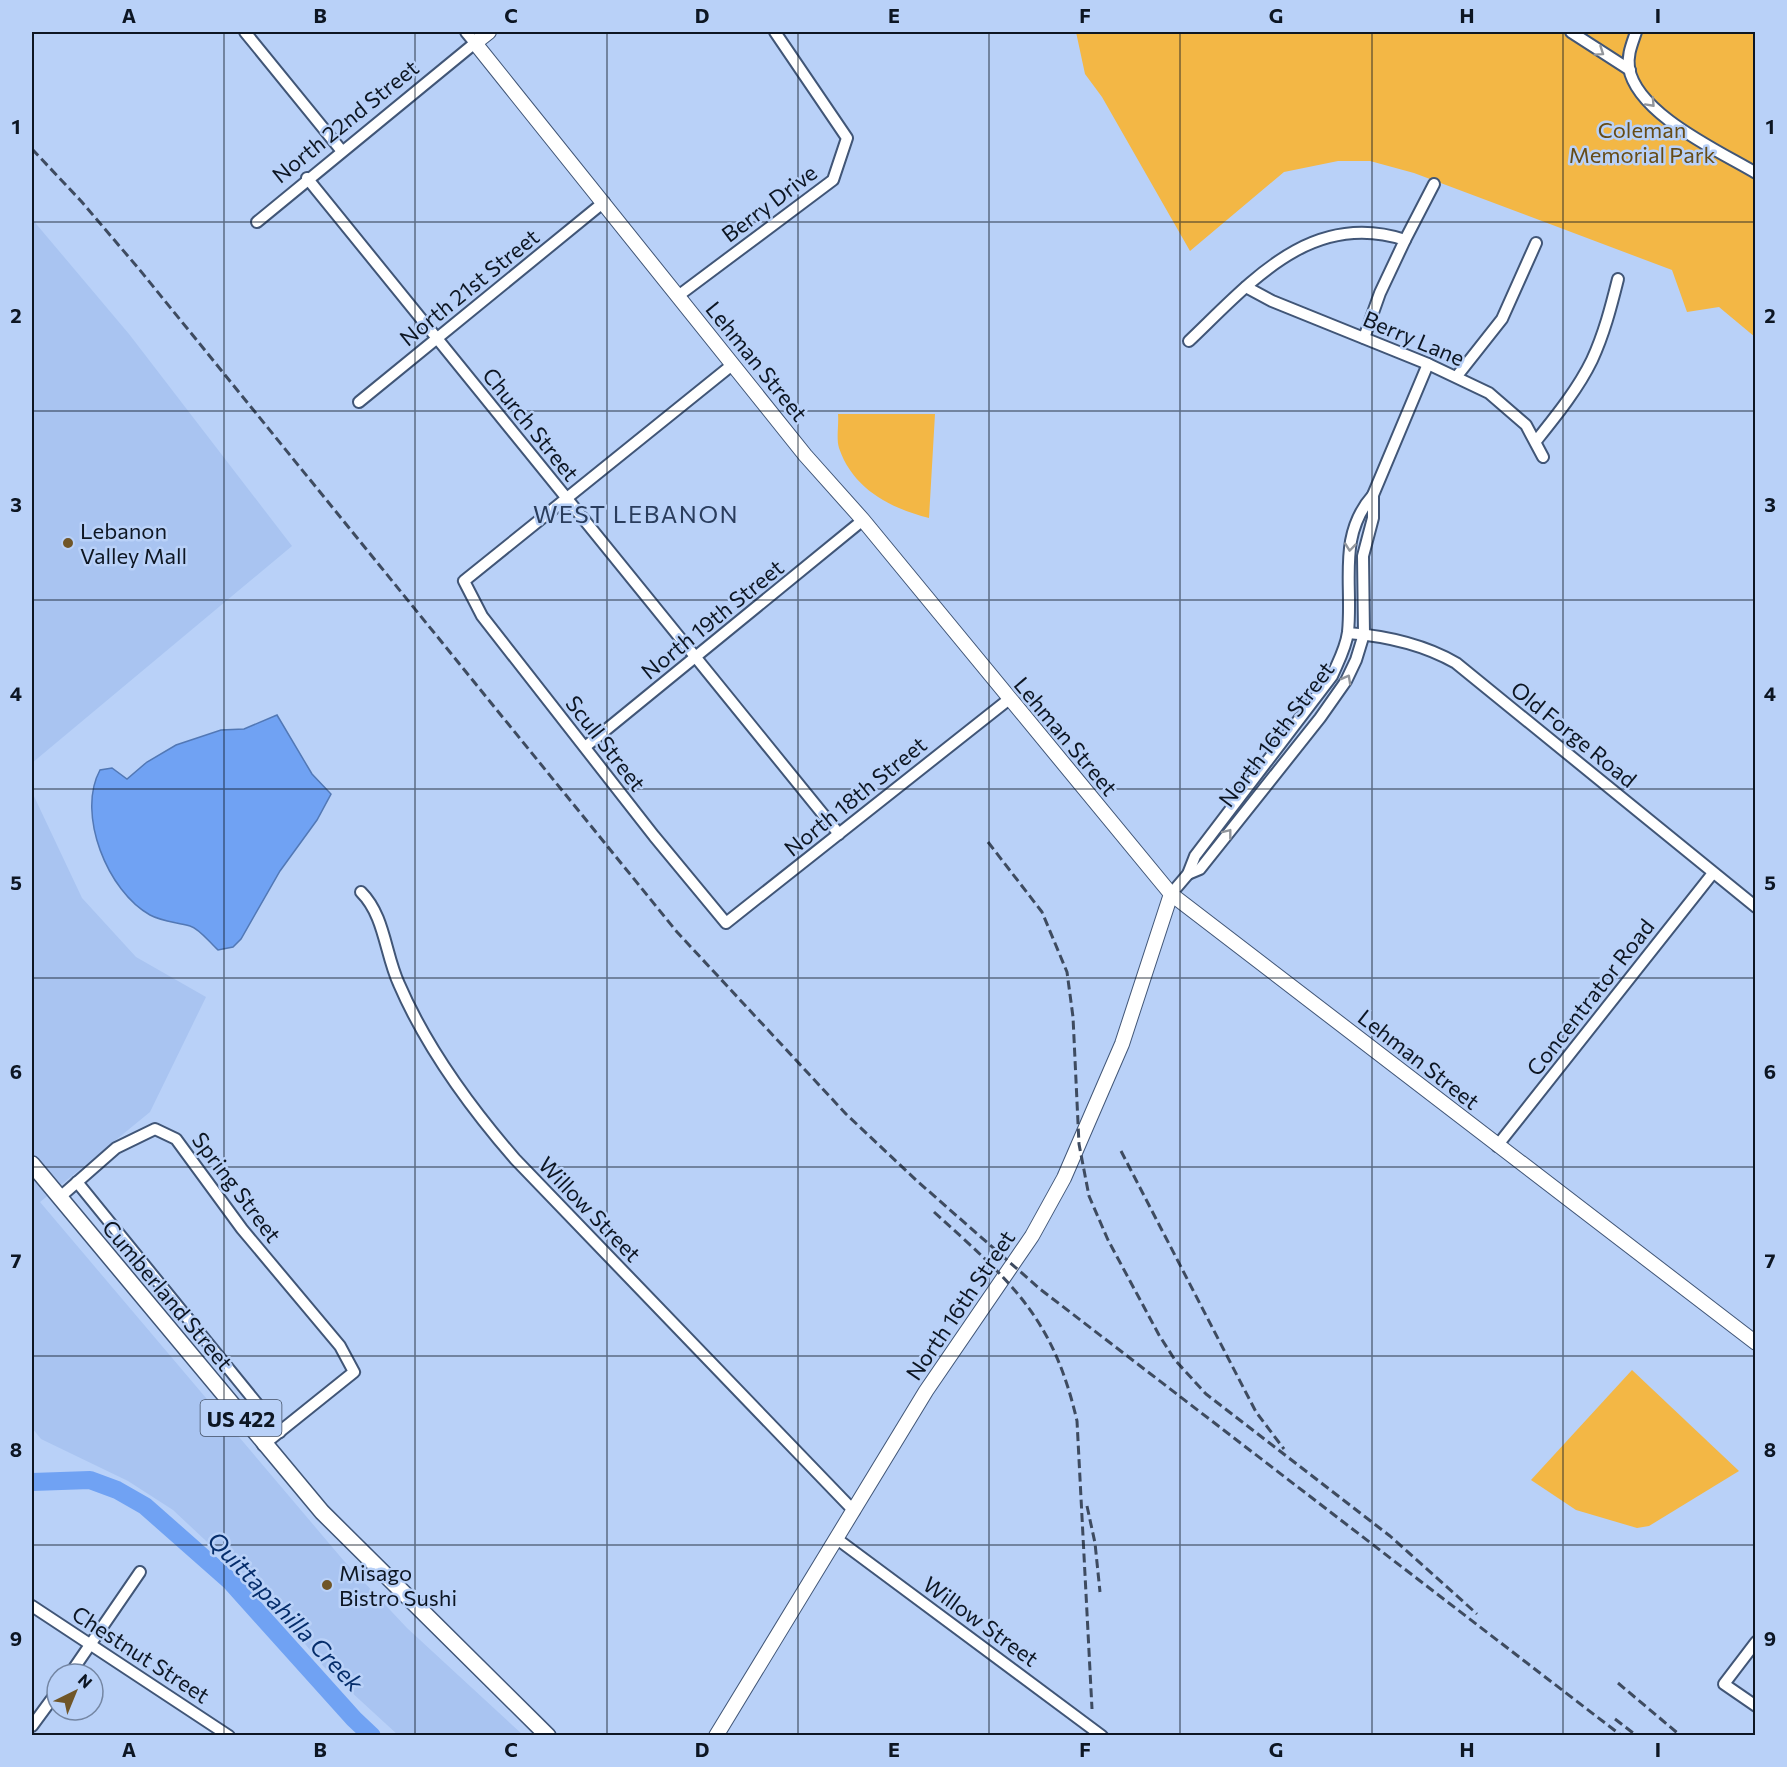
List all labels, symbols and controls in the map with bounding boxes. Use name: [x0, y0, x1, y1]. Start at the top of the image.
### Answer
text: A: [122, 3, 136, 27]
text: B: [313, 3, 327, 27]
text: C: [504, 3, 518, 27]
text: D: [695, 3, 709, 27]
text: E: [888, 3, 900, 27]
text: F: [1079, 3, 1091, 27]
text: G: [1269, 3, 1283, 27]
text: H: [1460, 3, 1475, 27]
text: I: [1655, 3, 1661, 27]
one-way arrow: [1593, 45, 1604, 56]
street label: North 22nd Street: [266, 54, 424, 188]
one-way arrow: [1644, 96, 1655, 107]
text: 1: [11, 114, 21, 138]
text: 1: [1765, 114, 1775, 138]
park label: Coleman Memorial Park: [1569, 116, 1715, 168]
street label: Berry Drive: [716, 158, 822, 248]
street label: North 21st Street: [394, 223, 544, 351]
street label: Lehman Street: [700, 296, 814, 426]
text: 2: [10, 303, 22, 327]
text: 2: [1764, 303, 1776, 327]
street label: Berry Lane: [1359, 305, 1469, 371]
street label: Church Street: [477, 362, 585, 486]
text: 3: [10, 492, 22, 516]
text: 3: [1764, 492, 1776, 516]
district label: WEST LEBANON: [533, 499, 739, 528]
place label: Lebanon Valley Mall: [80, 517, 187, 569]
marker: Lebanon Valley Mall: [61, 536, 75, 550]
one-way arrow: [1344, 542, 1357, 551]
street label: North 19th Street: [635, 553, 789, 685]
street label: North 16th Street: [1213, 656, 1339, 812]
street label: Lehman Street: [1009, 671, 1123, 801]
one-way arrow: [1339, 674, 1351, 685]
street label: Old Forge Road: [1506, 675, 1642, 793]
text: 4: [10, 681, 22, 705]
text: 4: [1764, 681, 1776, 705]
street label: Scull Street: [560, 690, 652, 796]
street label: North 18th Street: [778, 730, 932, 862]
one-way arrow: [1221, 829, 1232, 840]
text: 5: [10, 870, 22, 894]
text: 5: [1764, 870, 1776, 894]
street label: Concentrator Road: [1520, 913, 1660, 1081]
street label: Lehman Street: [1353, 1003, 1485, 1115]
text: 6: [10, 1059, 22, 1083]
text: 6: [1764, 1059, 1776, 1083]
street label: Spring Street: [187, 1126, 287, 1248]
street label: Willow Street: [533, 1151, 647, 1267]
street label: Cumberland Street: [97, 1214, 239, 1376]
street label: North 16th Street: [900, 1225, 1020, 1385]
text: 7: [11, 1248, 22, 1272]
text: 7: [1765, 1248, 1776, 1272]
road number: US 422: [200, 1400, 282, 1436]
text: 8: [10, 1437, 22, 1461]
text: 8: [1764, 1437, 1776, 1461]
water label: Quittapahilla Creek: [202, 1525, 371, 1698]
place label: Misago Bistro Sushi: [339, 1559, 457, 1611]
street label: Willow Street: [918, 1570, 1044, 1672]
marker: Misago Bistro Sushi: [320, 1578, 334, 1592]
street label: Chestnut Street: [67, 1599, 215, 1709]
text: 9: [10, 1626, 22, 1650]
text: 9: [1764, 1626, 1776, 1650]
north arrow: [45, 1662, 105, 1722]
text: N: [75, 1670, 96, 1692]
text: A: [122, 1737, 136, 1761]
text: B: [313, 1737, 327, 1761]
text: C: [504, 1737, 518, 1761]
text: D: [695, 1737, 709, 1761]
text: E: [888, 1737, 900, 1761]
text: F: [1079, 1737, 1091, 1761]
text: G: [1269, 1737, 1283, 1761]
text: H: [1460, 1737, 1475, 1761]
text: I: [1655, 1737, 1661, 1761]

